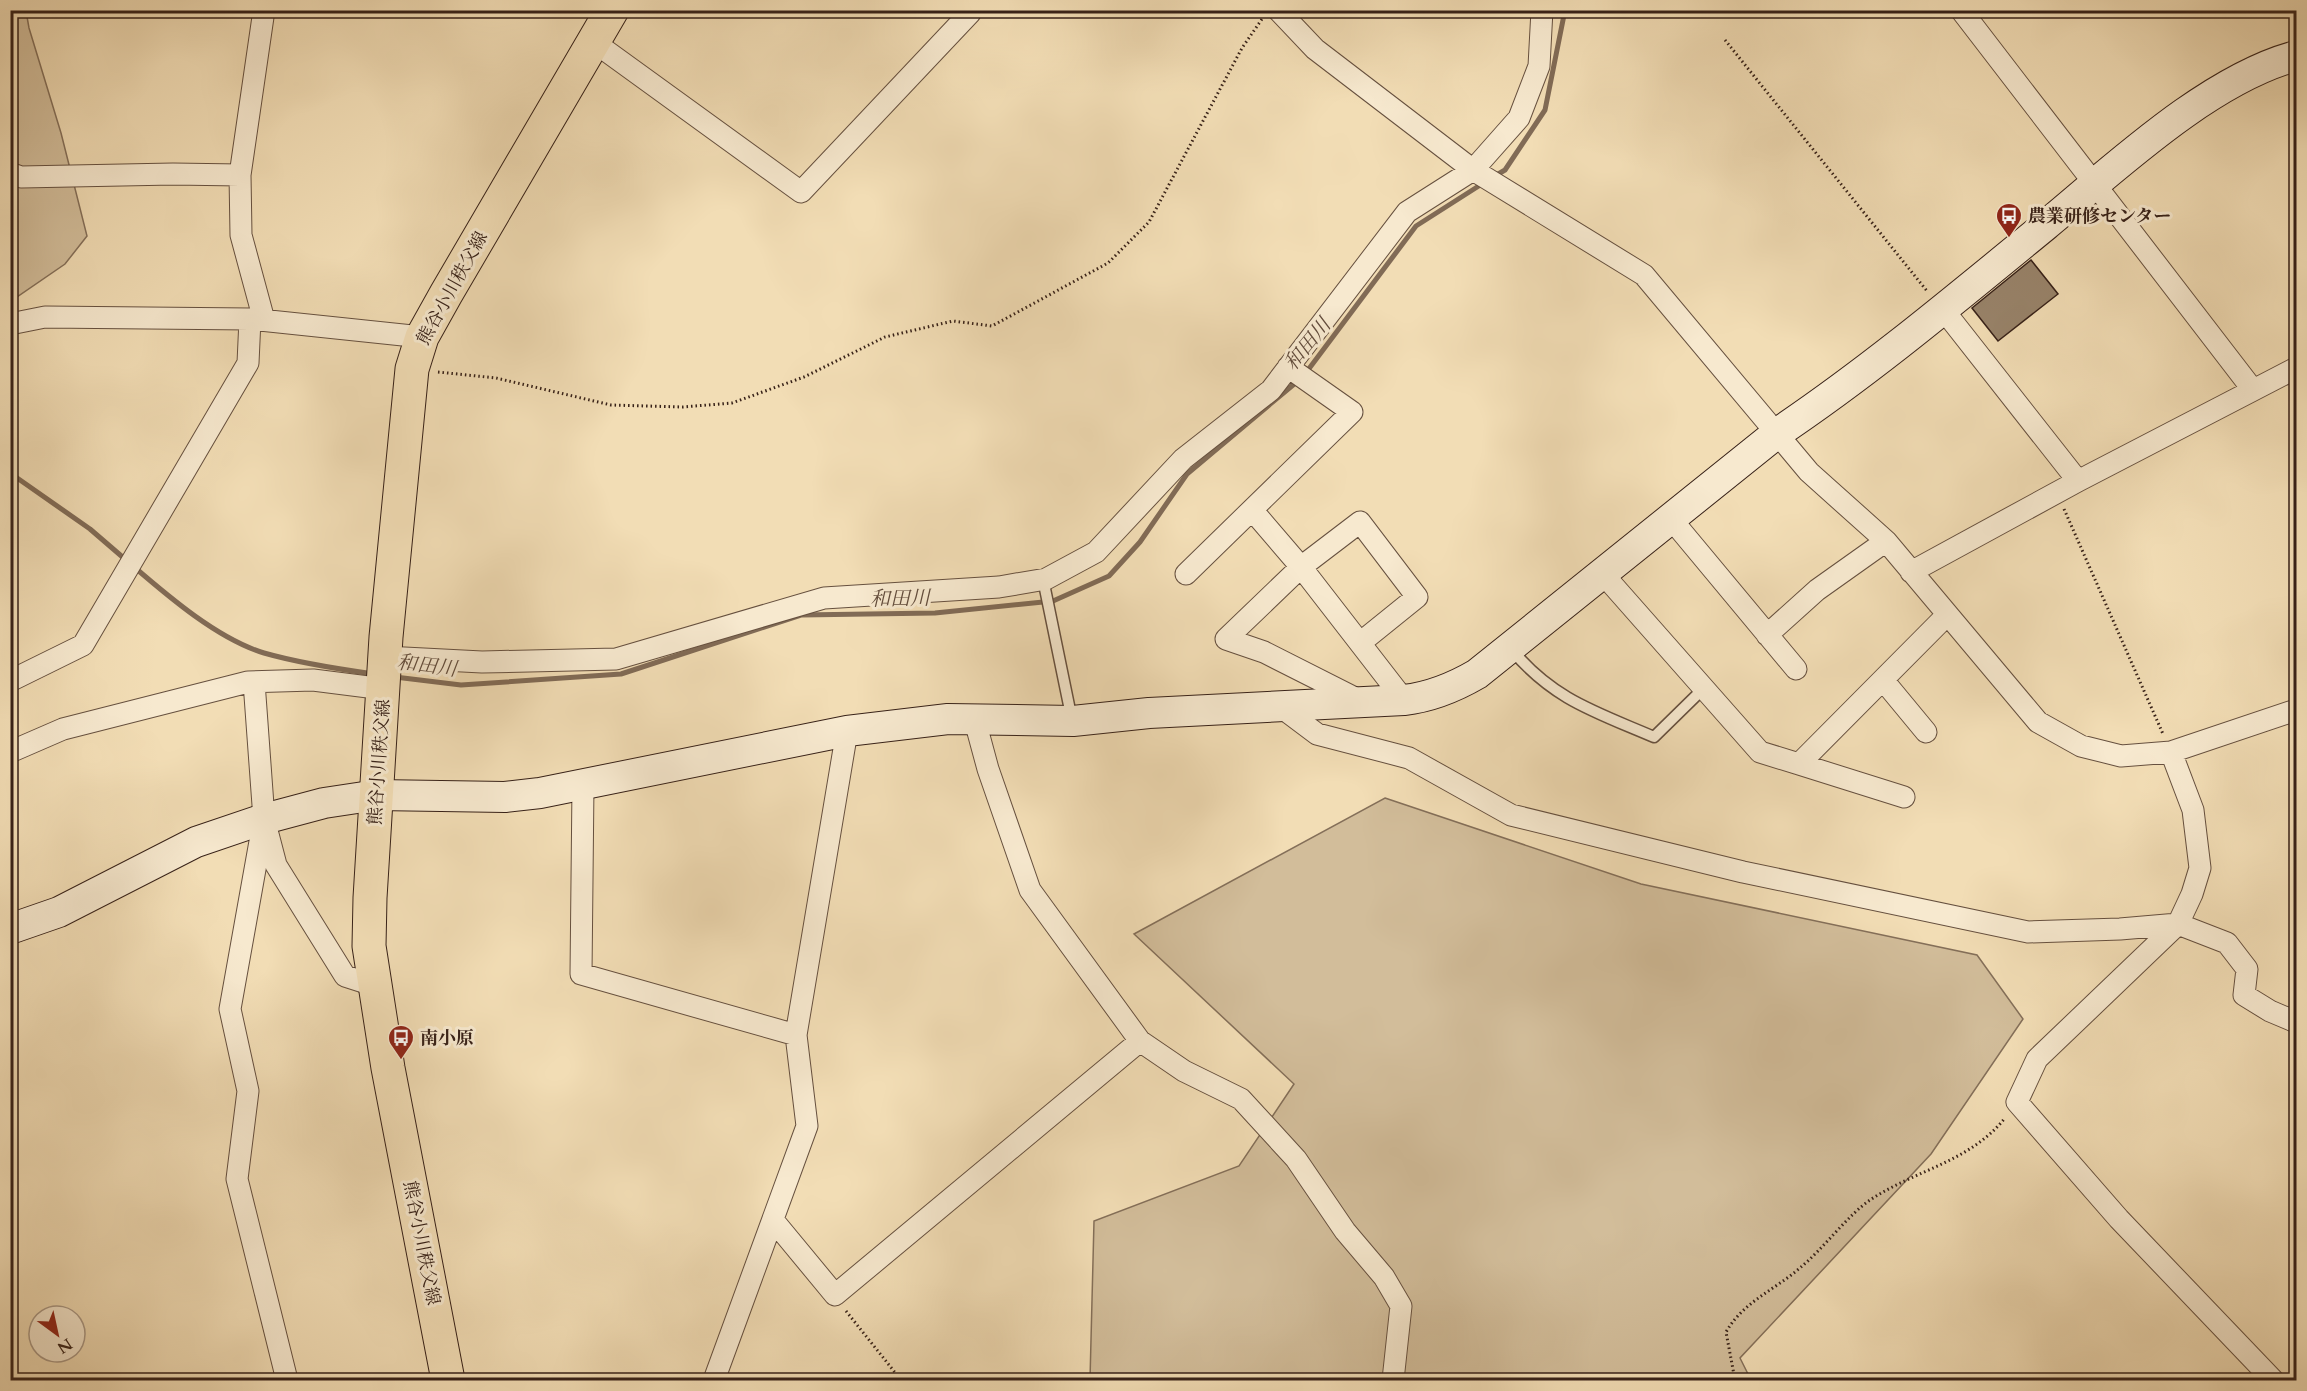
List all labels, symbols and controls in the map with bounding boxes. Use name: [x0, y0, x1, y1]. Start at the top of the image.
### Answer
bus stop icon: 農業研修センター: [1994, 201, 2024, 239]
place label: 農業研修センター: [2028, 204, 2171, 229]
street label: 熊谷小川秩父線: [411, 227, 494, 349]
water label: 和田川: [1278, 311, 1338, 376]
water label: 和田川: [870, 584, 932, 613]
water label: 和田川: [396, 648, 460, 683]
street label: 熊谷小川秩父線: [363, 698, 396, 826]
bus stop icon: 南小原: [386, 1023, 416, 1061]
place label: 南小原: [420, 1026, 474, 1051]
street label: 熊谷小川秩父線: [397, 1179, 446, 1307]
north arrow: [27, 1304, 87, 1364]
text: N: [53, 1333, 76, 1359]

